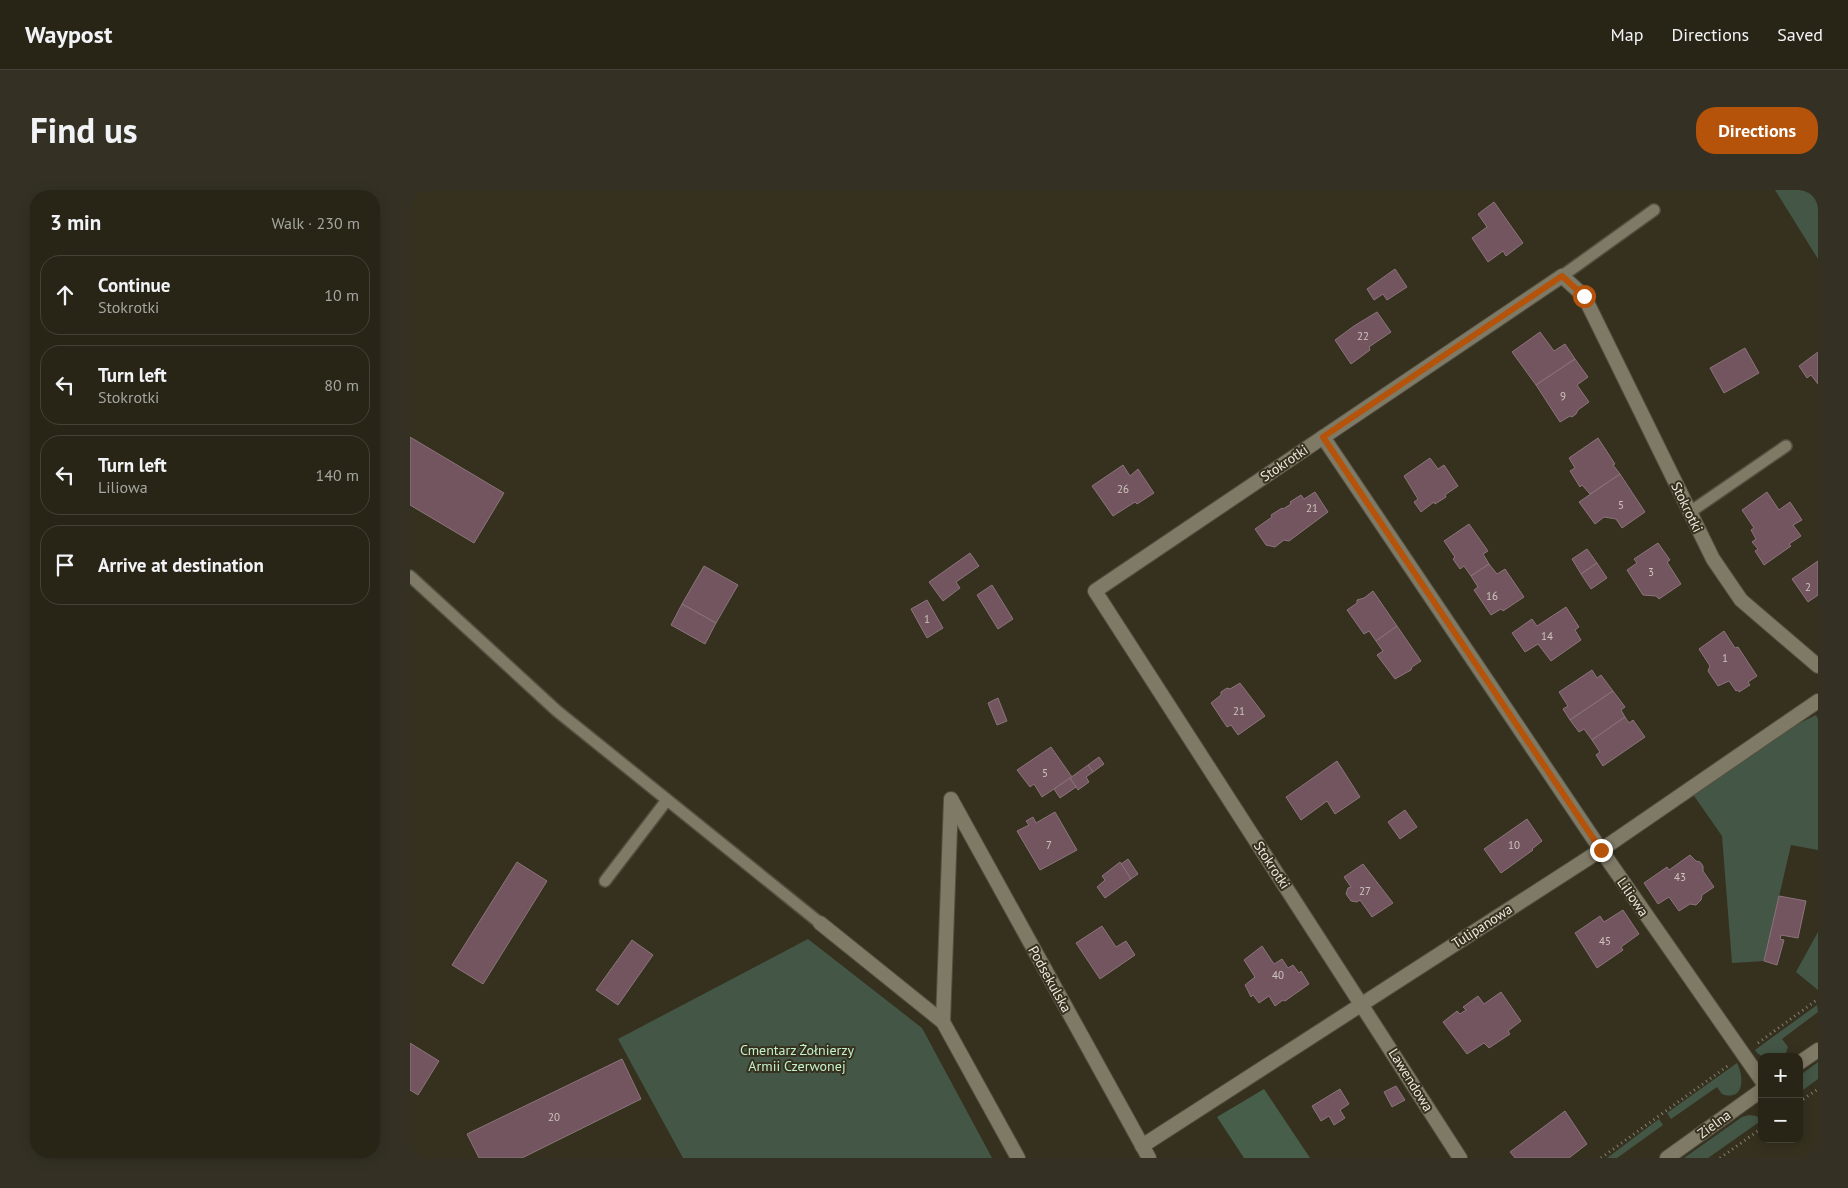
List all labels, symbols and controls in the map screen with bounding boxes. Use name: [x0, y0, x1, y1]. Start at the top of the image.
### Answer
text: Waypost: [25, 19, 112, 50]
text: Map: [1611, 23, 1643, 46]
text: Directions: [1671, 23, 1749, 46]
text: Saved: [1777, 23, 1823, 46]
text: Find us: [30, 107, 138, 153]
button: Directions: [1696, 107, 1818, 154]
text: 3 min: [50, 209, 101, 236]
text: Walk · 230 m: [271, 213, 360, 233]
text: Continue: [98, 273, 170, 297]
icon: ahead: [51, 281, 79, 309]
text: 10 m: [324, 285, 359, 305]
route start: [1573, 285, 1596, 308]
text: Stokrotki: [98, 297, 159, 317]
house number: 22: [1357, 329, 1369, 343]
text: Turn left: [98, 363, 167, 387]
icon: left: [51, 371, 79, 399]
text: 80 m: [324, 375, 359, 395]
text: Stokrotki: [98, 387, 159, 407]
house number: 9: [1560, 389, 1566, 403]
street label: Stokrotki: [1257, 441, 1311, 485]
text: Turn left: [98, 453, 167, 477]
icon: left: [51, 461, 79, 489]
text: 140 m: [316, 465, 359, 485]
text: Liliowa: [98, 477, 148, 497]
street label: Stokrotki: [1667, 479, 1707, 535]
house number: 26: [1117, 482, 1129, 496]
house number: 5: [1618, 498, 1624, 512]
house number: 21: [1306, 501, 1318, 515]
icon: arrive: [51, 551, 79, 579]
text: Arrive at destination: [98, 553, 264, 577]
house number: 3: [1648, 565, 1654, 579]
house number: 2: [1805, 580, 1811, 594]
house number: 16: [1486, 589, 1498, 603]
house number: 1: [924, 612, 930, 626]
house number: 14: [1541, 629, 1553, 643]
house number: 1: [1722, 651, 1728, 665]
house number: 21: [1233, 704, 1245, 718]
house number: 5: [1042, 766, 1048, 780]
house number: 7: [1046, 838, 1052, 852]
street label: Stokrotki: [1250, 838, 1294, 892]
house number: 10: [1508, 838, 1520, 852]
route end: [1590, 839, 1613, 862]
house number: 43: [1674, 870, 1686, 884]
street label: Liliowa: [1613, 874, 1653, 920]
house number: 27: [1359, 884, 1371, 898]
street label: Tulipanowa: [1448, 900, 1516, 952]
house number: 45: [1599, 934, 1611, 948]
street label: Podsekulska: [1024, 943, 1076, 1015]
house number: 40: [1272, 968, 1284, 982]
park label: Cmentarz Żołnierzy Armii Czerwonej: [740, 1041, 854, 1075]
street label: Lawendowa: [1385, 1045, 1437, 1115]
map controls: [1758, 1053, 1803, 1143]
button: +: [1758, 1053, 1803, 1098]
button: −: [1758, 1098, 1803, 1143]
street label: Zielna: [1694, 1106, 1734, 1142]
house number: 20: [548, 1110, 560, 1124]

